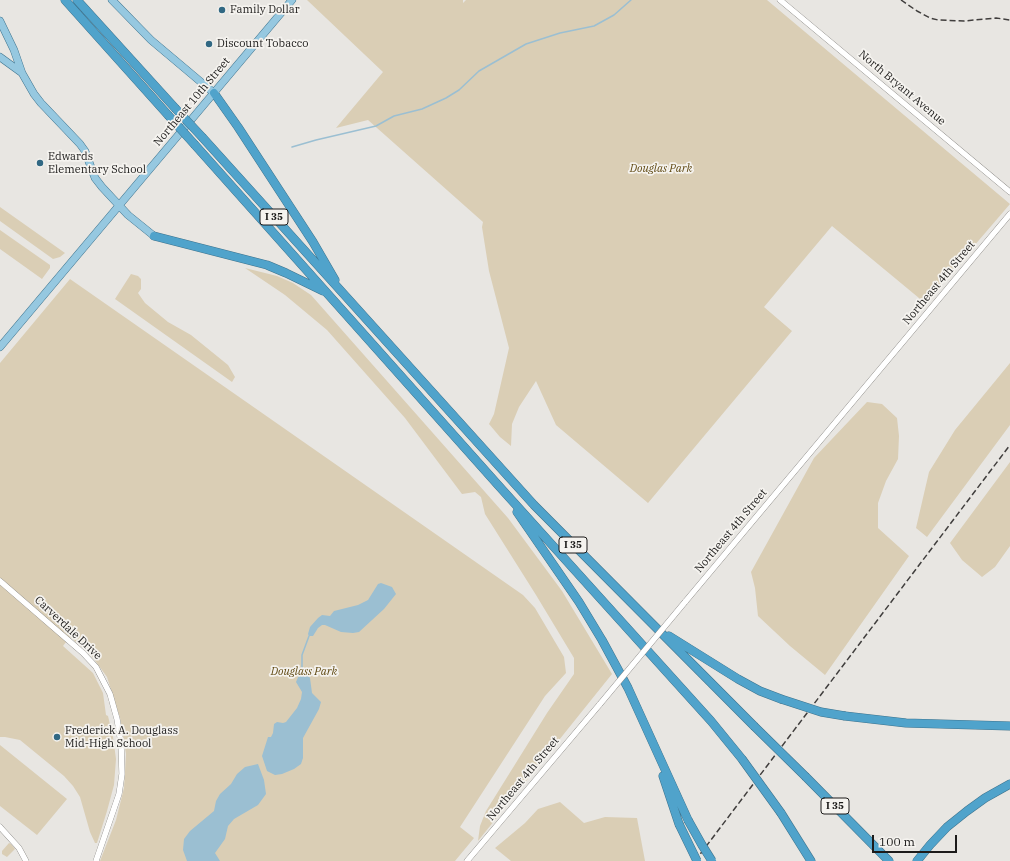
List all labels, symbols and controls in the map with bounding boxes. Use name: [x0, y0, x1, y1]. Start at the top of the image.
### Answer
place label: Family Dollar: [230, 3, 300, 17]
marker: Family Dollar: [217, 5, 227, 15]
place label: Discount Tobacco: [217, 37, 309, 51]
marker: Discount Tobacco: [204, 39, 214, 49]
street label: North Bryant Avenue: [856, 48, 948, 128]
street label: Northeast 10th Street: [151, 55, 233, 149]
place label: Edwards Elementary School: [48, 150, 146, 176]
marker: Edwards Elementary School: [35, 158, 45, 168]
park label: Douglas Park: [630, 162, 692, 176]
road number: I 35: [260, 209, 288, 225]
street label: Northeast 4th Street: [900, 239, 978, 327]
street label: Northeast 4th Street: [692, 487, 770, 575]
road number: I 35: [559, 537, 587, 553]
street label: Carverdale Drive: [32, 594, 104, 662]
park label: Douglass Park: [271, 665, 337, 679]
place label: Frederick A. Douglass Mid-High School: [65, 724, 178, 750]
marker: Frederick A. Douglass Mid-High School: [52, 732, 62, 742]
street label: Northeast 4th Street: [484, 735, 562, 823]
road number: I 35: [821, 798, 849, 814]
scale bar: [874, 827, 959, 853]
text: 100 m: [879, 834, 915, 849]

